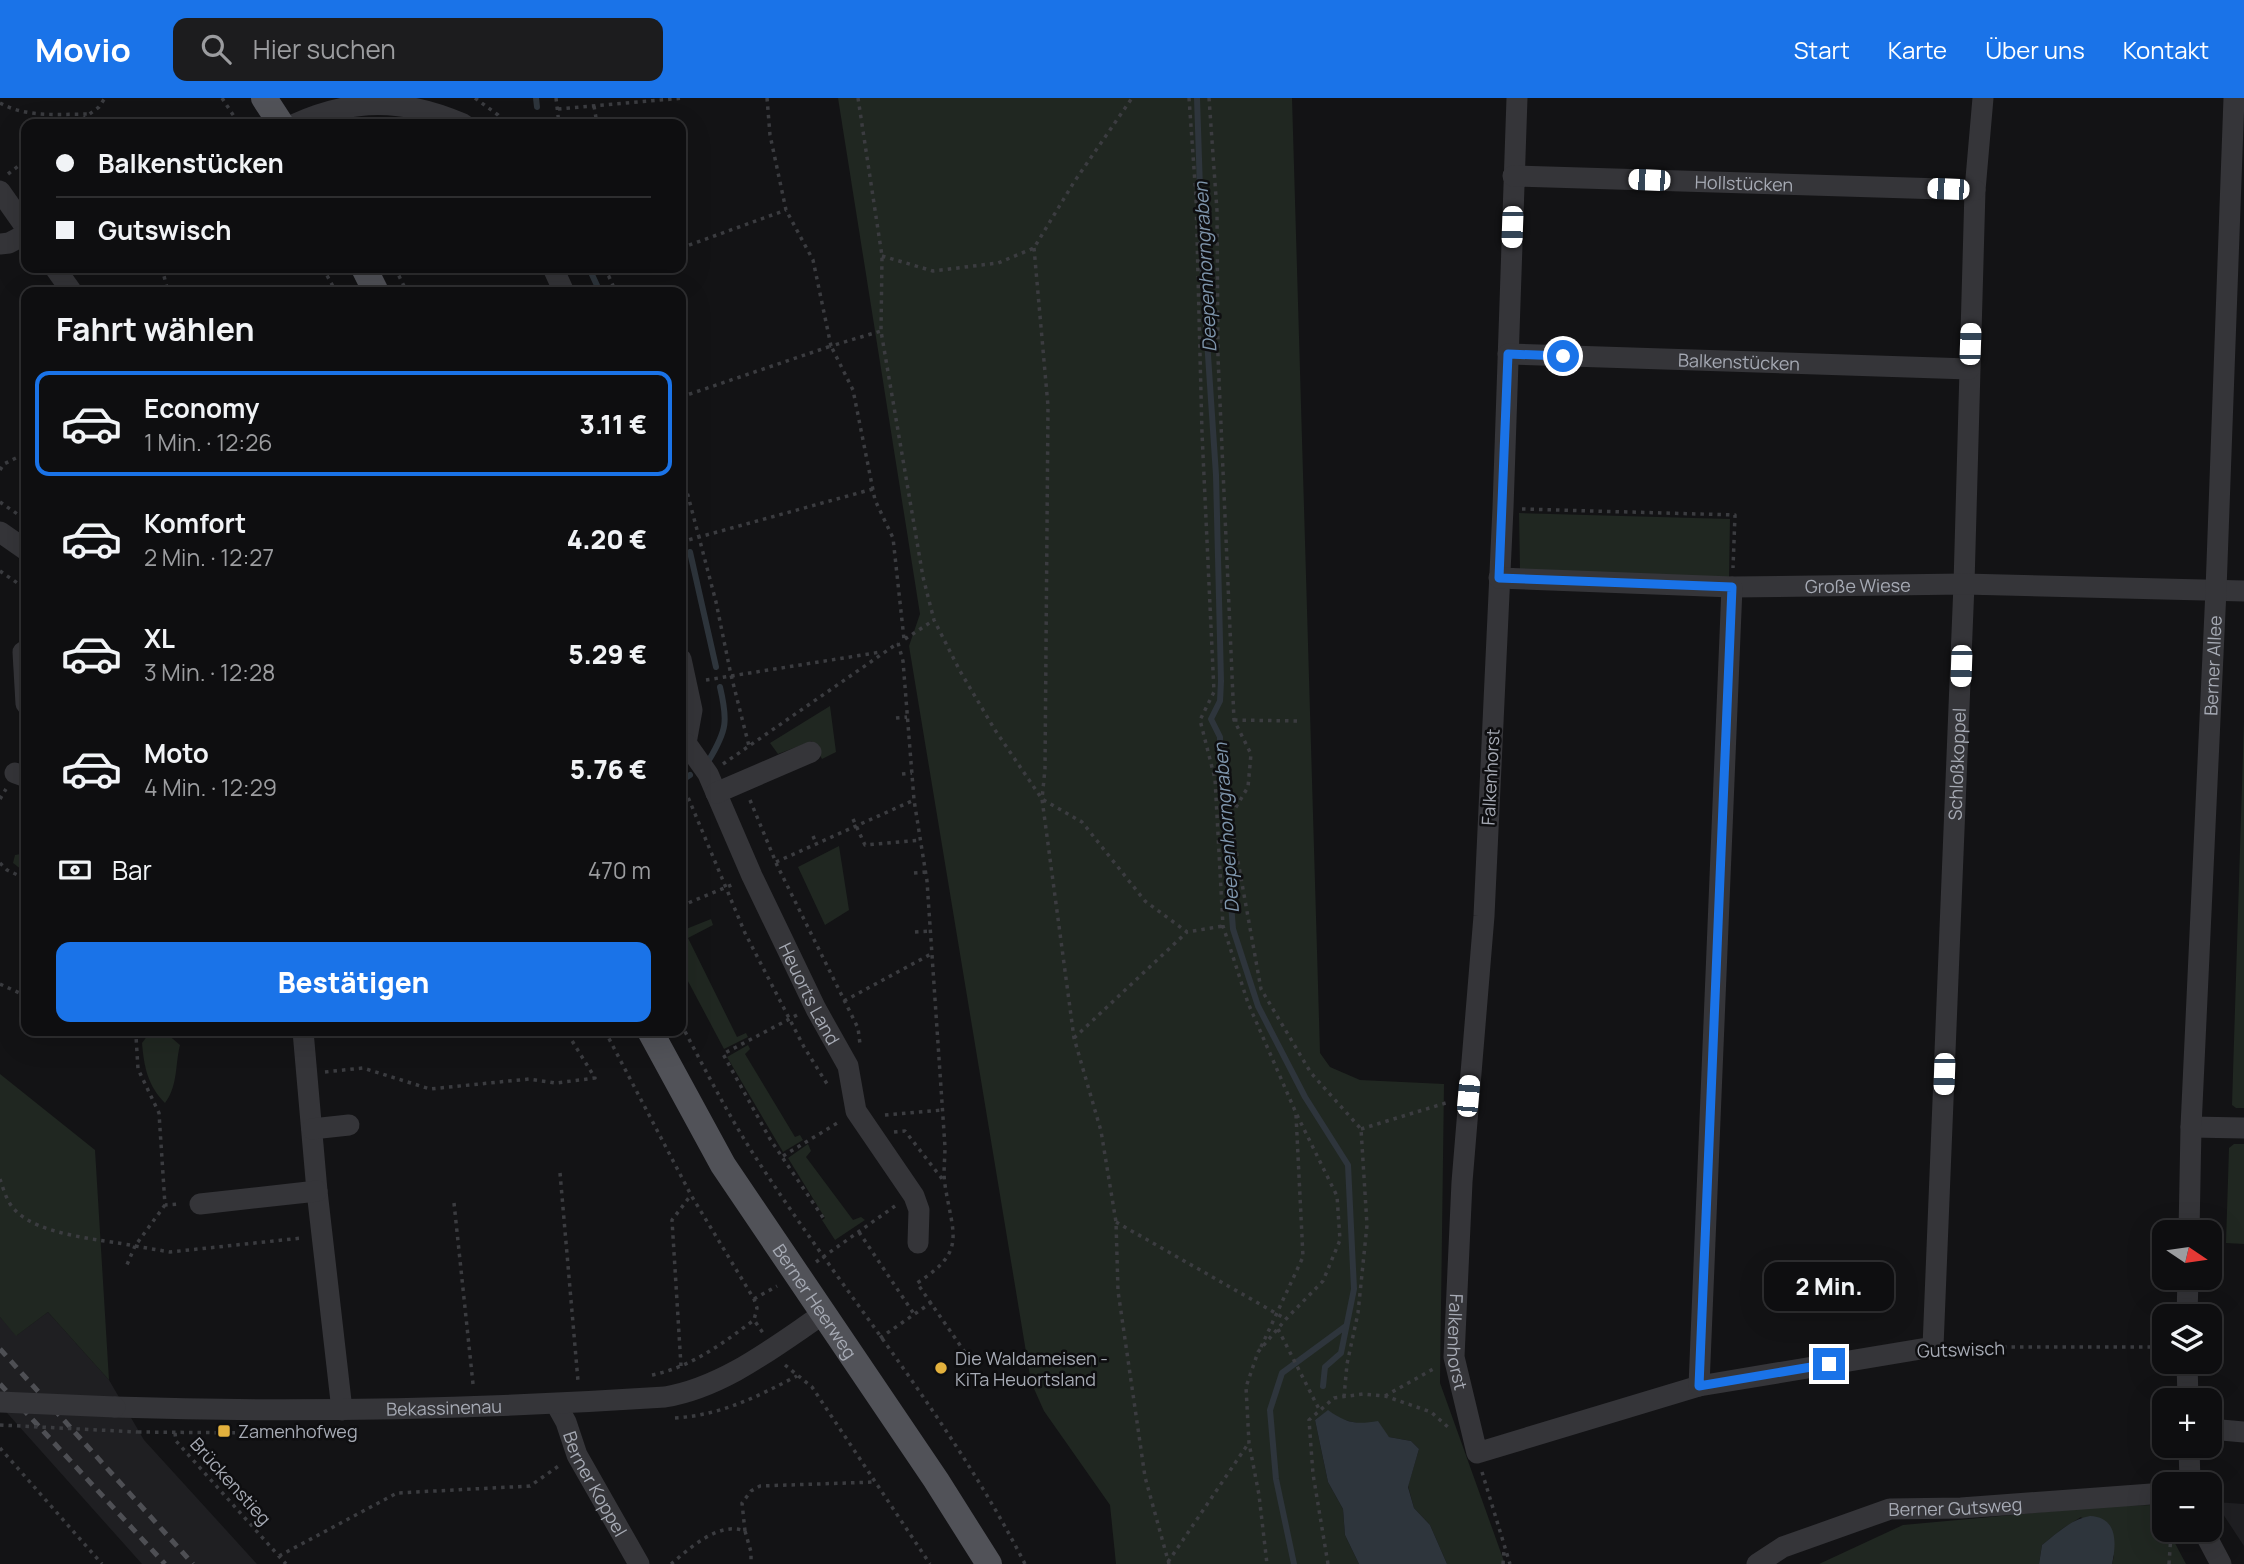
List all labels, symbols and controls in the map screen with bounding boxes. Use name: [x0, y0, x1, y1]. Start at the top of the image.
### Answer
search box: [173, 18, 663, 81]
text: Movio: [35, 27, 131, 72]
icon: search: [197, 30, 235, 68]
text: Hier suchen: [253, 31, 396, 67]
text: Start: [1794, 33, 1850, 66]
text: Karte: [1888, 33, 1947, 66]
text: Über uns: [1985, 33, 2085, 66]
text: Kontakt: [2123, 33, 2209, 66]
text: Balkenstücken: [98, 145, 284, 181]
car: [1628, 169, 1671, 191]
street label: Hollstücken: [1694, 170, 1793, 196]
car: [1927, 178, 1970, 200]
water label: Deepenhorngraben: [1188, 181, 1222, 353]
car: [1501, 206, 1524, 248]
text: Gutswisch: [98, 212, 232, 248]
text: Fahrt wählen: [56, 307, 255, 351]
car: [1959, 323, 1982, 365]
route start: [1547, 340, 1579, 372]
street label: Balkenstücken: [1678, 348, 1800, 375]
text: Economy: [144, 390, 259, 426]
icon: car: [60, 392, 123, 455]
text: 3.11 €: [580, 406, 647, 442]
text: 1 Min. · 12:26: [144, 426, 273, 458]
text: Komfort: [144, 505, 246, 541]
icon: car: [60, 507, 123, 570]
text: 4.20 €: [567, 521, 647, 557]
text: 2 Min. · 12:27: [144, 541, 274, 573]
street label: Große Wiese: [1805, 573, 1911, 598]
street label: Berner Allee: [2198, 615, 2227, 716]
text: XL: [144, 620, 175, 656]
icon: car: [60, 622, 123, 685]
text: 5.29 €: [568, 636, 647, 672]
car: [1950, 645, 1973, 687]
text: 3 Min. · 12:28: [144, 656, 275, 688]
street label: Schloßkoppel: [1942, 707, 1971, 821]
street label: Falkenhorst: [1475, 728, 1505, 826]
text: Moto: [144, 735, 209, 771]
icon: car: [60, 737, 123, 800]
water label: Deepenhorngraben: [1207, 741, 1245, 914]
text: 5.76 €: [570, 751, 647, 787]
text: 4 Min. · 12:29: [144, 771, 277, 803]
icon: cash: [56, 851, 94, 889]
text: Bar: [112, 852, 152, 888]
text: 470 m: [588, 854, 651, 886]
street label: Heuorts Land: [774, 939, 846, 1049]
button: Bestätigen: [56, 942, 651, 1022]
car: [1933, 1053, 1956, 1095]
car: [1456, 1074, 1481, 1118]
north arrow: [2152, 1220, 2222, 1290]
map controls: [2152, 1220, 2222, 1542]
street label: Berner Heerweg: [768, 1239, 863, 1363]
callout: 2 Min.: [1764, 1262, 1894, 1312]
text: 2 Min.: [1795, 1270, 1863, 1302]
street label: Falkenhorst: [1442, 1293, 1474, 1392]
button: layers: [2152, 1304, 2222, 1374]
street label: Gutswisch: [1917, 1335, 2005, 1363]
place label: Die Waldameisen - KiTa Heuortsland: [955, 1346, 1108, 1391]
route end: [1813, 1348, 1845, 1380]
marker: Die Waldameisen - KiTa Heuortsland: [933, 1360, 949, 1376]
button: +: [2152, 1388, 2222, 1458]
street label: Bekassinenau: [386, 1394, 502, 1421]
place label: Zamenhofweg: [238, 1419, 358, 1443]
marker: Zamenhofweg: [216, 1423, 232, 1439]
street label: Berner Koppel: [558, 1428, 633, 1541]
street label: Brückenstieg: [185, 1432, 277, 1530]
button: −: [2152, 1472, 2222, 1542]
street label: Berner Gutsweg: [1888, 1492, 2023, 1521]

